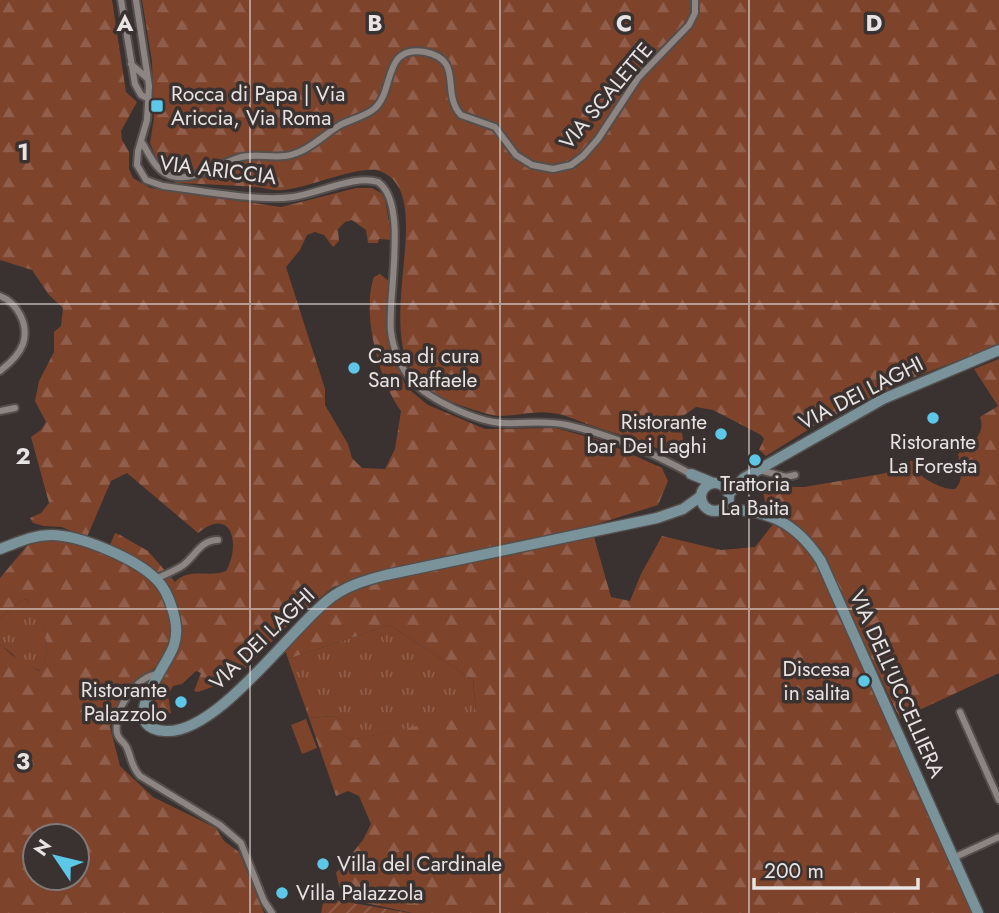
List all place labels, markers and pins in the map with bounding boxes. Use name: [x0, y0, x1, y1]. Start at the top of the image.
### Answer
place label: Rocca di Papa | Via Ariccia, Via Roma: [171, 79, 345, 133]
marker: Rocca di Papa | Via Ariccia, Via Roma: [149, 98, 165, 114]
place label: Casa di cura San Raffaele: [368, 341, 479, 395]
marker: Casa di cura San Raffaele: [346, 360, 362, 376]
place label: Ristorante bar Dei Laghi: [587, 407, 707, 461]
marker: Ristorante La Foresta: [925, 410, 941, 426]
marker: Ristorante bar Dei Laghi: [713, 426, 729, 442]
place label: Ristorante La Foresta: [889, 427, 977, 481]
marker: Trattoria La Baita: [747, 452, 763, 468]
place label: Trattoria La Baita: [720, 469, 790, 523]
place label: Discesa in salita: [782, 654, 850, 708]
marker: Discesa in salita: [856, 673, 872, 689]
place label: Ristorante Palazzolo: [81, 675, 167, 729]
marker: Ristorante Palazzolo: [173, 694, 189, 710]
place label: Villa del Cardinale: [337, 849, 502, 879]
marker: Villa del Cardinale: [315, 856, 331, 872]
place label: Villa Palazzola: [296, 878, 423, 908]
marker: Villa Palazzola: [274, 885, 290, 901]

